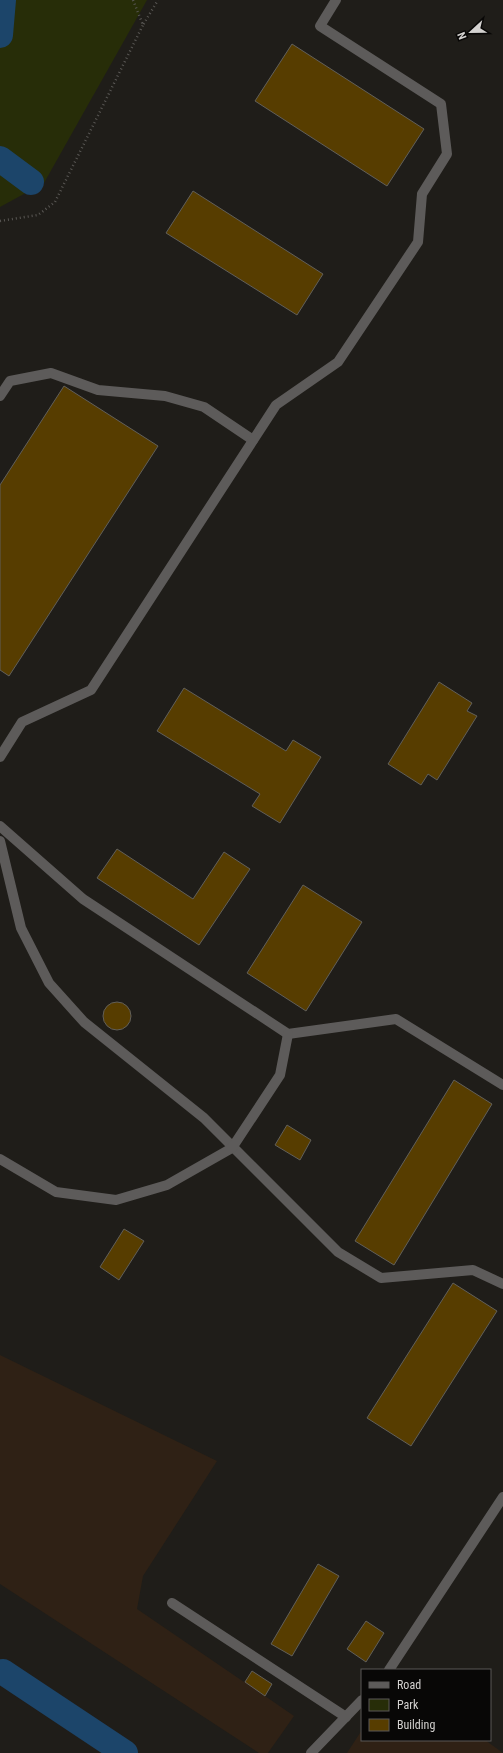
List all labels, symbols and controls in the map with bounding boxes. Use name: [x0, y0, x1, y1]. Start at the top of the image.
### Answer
north arrow: [451, 12, 491, 52]
text: N: [455, 30, 469, 41]
legend: [361, 1669, 491, 1741]
text: Road: [397, 1678, 421, 1692]
text: Park: [397, 1698, 419, 1712]
text: Building: [397, 1718, 435, 1732]

